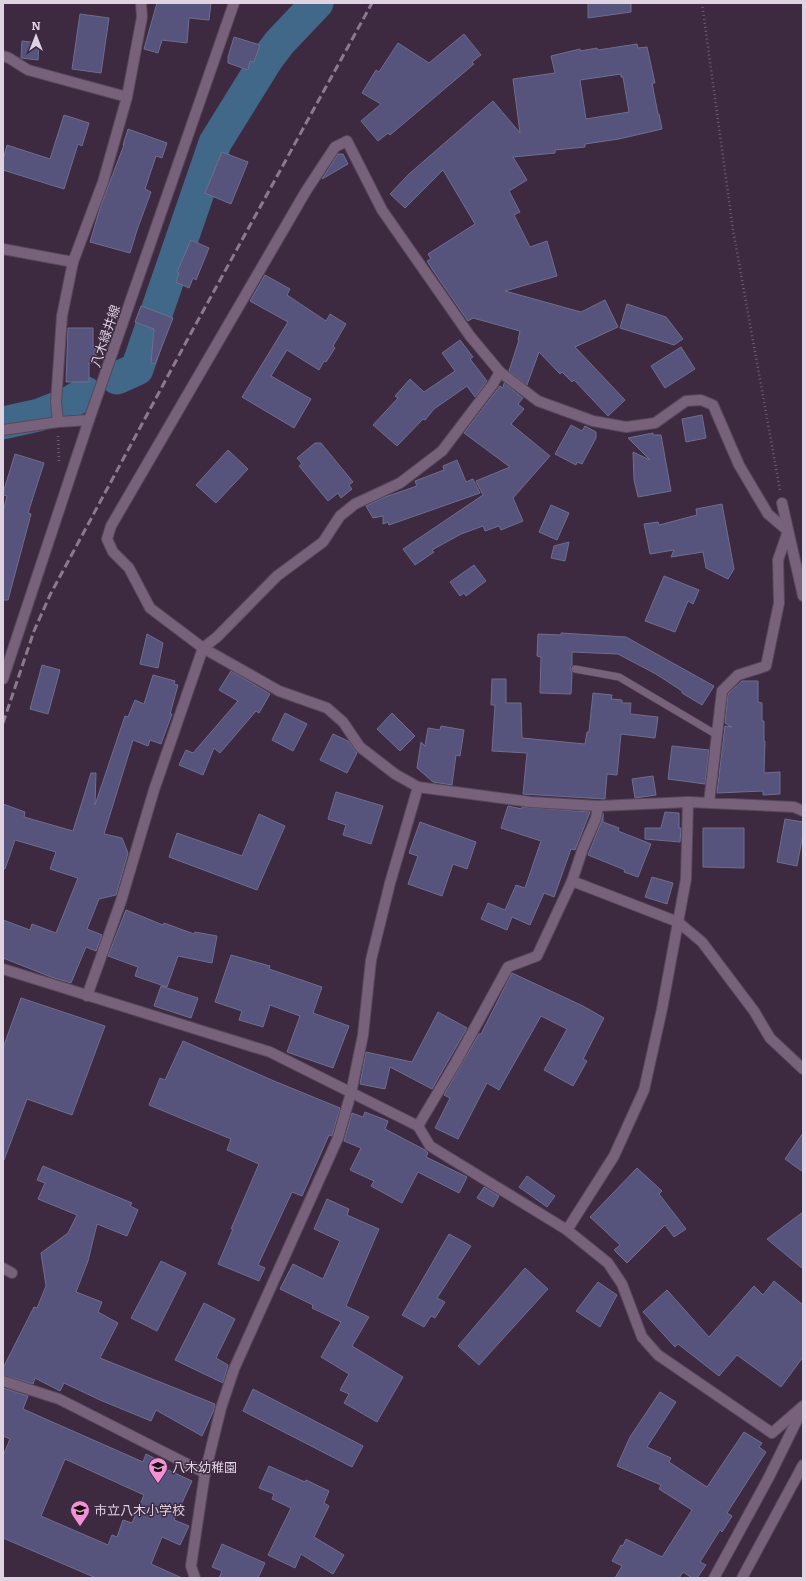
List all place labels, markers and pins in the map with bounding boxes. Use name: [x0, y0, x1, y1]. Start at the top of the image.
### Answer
school or university icon: 八木幼稚園: [147, 1456, 169, 1484]
place label: 八木幼稚園: [172, 1457, 237, 1476]
school or university icon: 市立八木小学校: [69, 1499, 91, 1527]
place label: 市立八木小学校: [94, 1500, 185, 1519]

